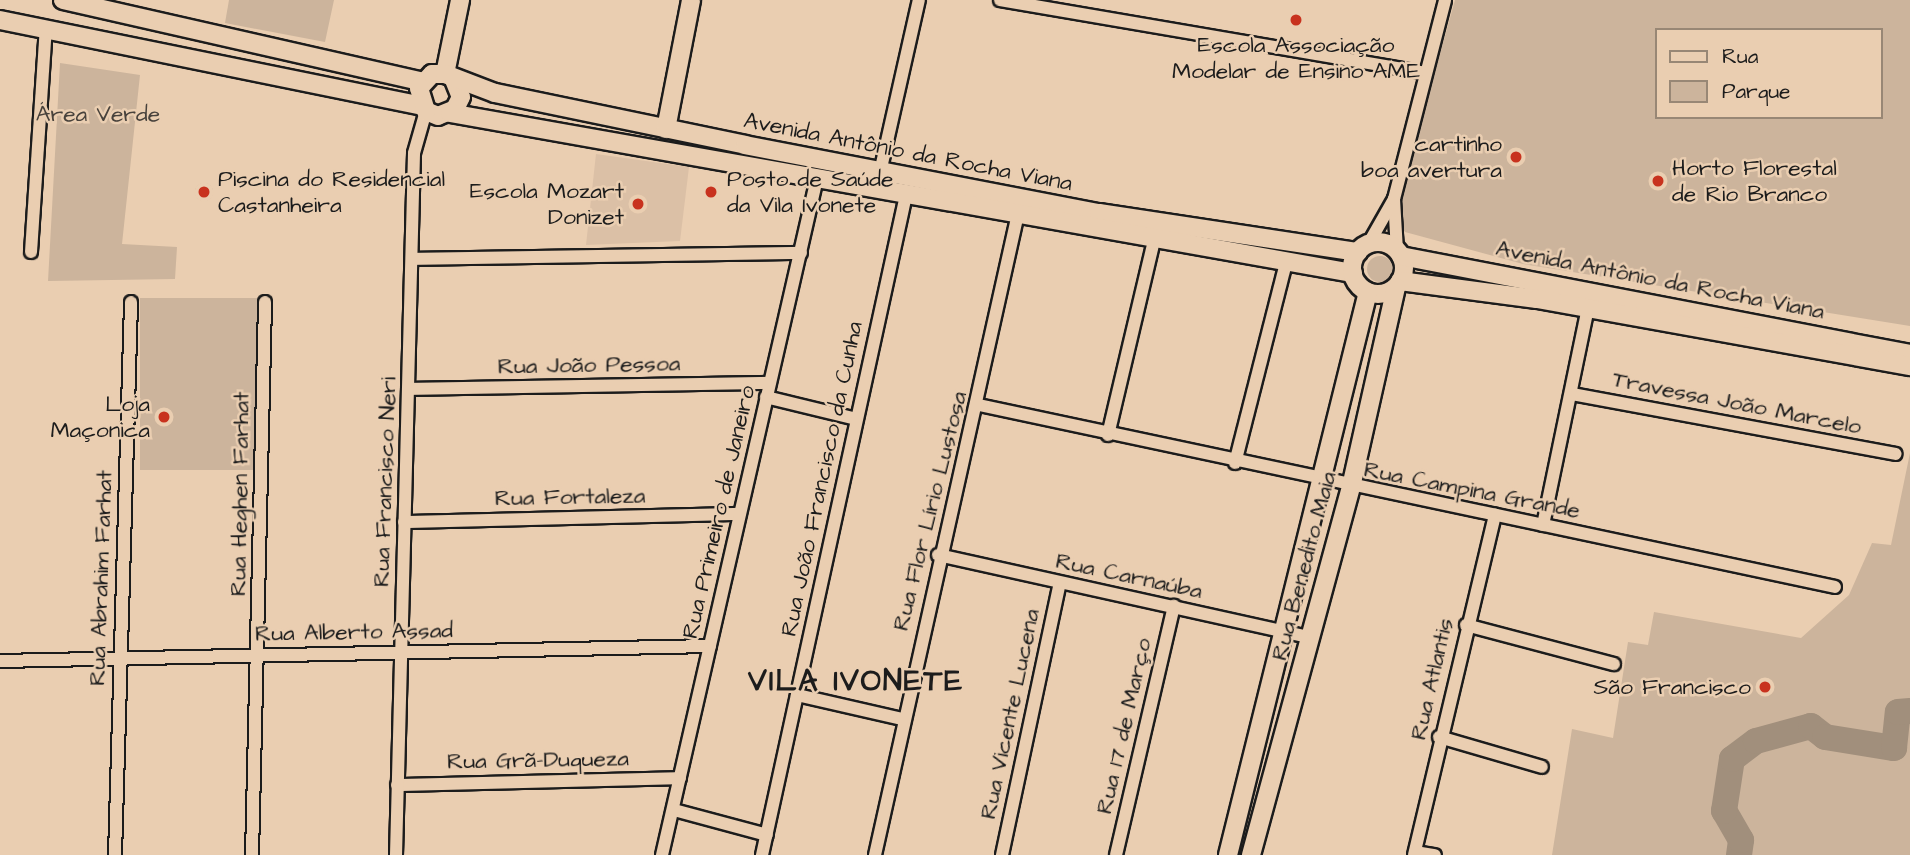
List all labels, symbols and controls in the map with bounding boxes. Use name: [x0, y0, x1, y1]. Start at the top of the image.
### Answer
marker: Escola Associação Modelar de Ensino AME: [1288, 12, 1304, 28]
legend: [1654, 28, 1882, 119]
place label: Escola Associação Modelar de Ensino AME: [1172, 31, 1420, 85]
text: Rua: [1722, 42, 1758, 71]
text: Parque: [1722, 77, 1790, 106]
park label: Área Verde: [36, 100, 160, 128]
street label: Avenida Antônio da Rocha Viana: [741, 107, 1075, 197]
place label: cartinho boa avertura: [1361, 130, 1502, 184]
marker: cartinho boa avertura: [1508, 149, 1524, 165]
place label: Horto Florestal de Rio Branco: [1672, 154, 1837, 208]
place label: Piscina do Residencial Castanheira: [218, 165, 445, 219]
place label: Posto de Saúde da Vila Ivonete: [727, 165, 893, 219]
marker: Horto Florestal de Rio Branco: [1650, 173, 1666, 189]
place label: Escola Mozart Donizet: [470, 177, 624, 231]
marker: Posto de Saúde da Vila Ivonete: [701, 182, 721, 202]
marker: Piscina do Residencial Castanheira: [196, 184, 212, 200]
marker: Escola Mozart Donizet: [630, 196, 646, 212]
street label: Avenida Antônio da Rocha Viana: [1493, 235, 1827, 325]
street label: Rua João Francisco da Cunha: [775, 319, 869, 639]
street label: Rua João Pessoa: [497, 350, 681, 380]
street label: Travessa João Marcelo: [1610, 365, 1864, 441]
street label: Rua Francisco Neri: [368, 377, 402, 587]
street label: Rua Primeiro de Janeiro: [676, 383, 762, 641]
street label: Rua Flor Lírio Lustosa: [887, 388, 973, 634]
place label: Loja Maçonica: [51, 390, 150, 444]
street label: Rua Heghen Farhat: [224, 392, 256, 596]
marker: Loja Maçonica: [156, 409, 172, 425]
street label: Rua Campina Grande: [1362, 456, 1582, 524]
street label: Rua Benedito Maia: [1266, 469, 1342, 663]
street label: Rua Abrahim Farhat: [83, 470, 119, 686]
street label: Rua Fortaleza: [494, 482, 646, 512]
street label: Rua Carnaúba: [1053, 547, 1205, 605]
street label: Rua Vicente Lucena: [974, 606, 1046, 822]
street label: Rua Atlantis: [1405, 615, 1459, 743]
street label: Rua Alberto Assad: [255, 616, 453, 648]
street label: Rua 17 de Março: [1090, 635, 1158, 817]
district label: VILA IVONETE: [750, 663, 962, 699]
place label: São Francisco: [1593, 673, 1751, 701]
marker: São Francisco: [1757, 679, 1773, 695]
street label: Rua Grã-Duqueza: [447, 745, 629, 775]

